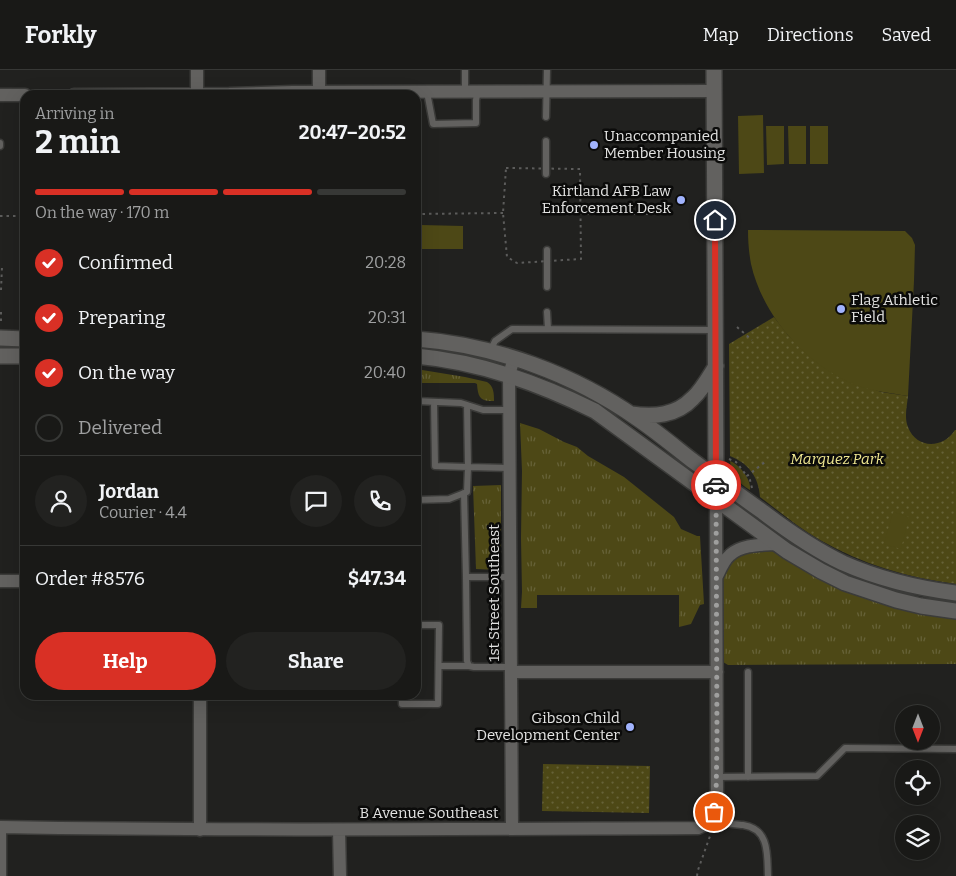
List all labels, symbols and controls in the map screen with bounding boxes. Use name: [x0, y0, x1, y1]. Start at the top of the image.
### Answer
text: Forkly: [25, 21, 97, 49]
text: Map: [703, 24, 739, 46]
text: Directions: [767, 24, 854, 46]
text: Saved: [882, 24, 931, 46]
text: Arriving in: [35, 104, 114, 123]
text: 20:47–20:52: [299, 121, 406, 144]
text: 2 min: [35, 123, 120, 161]
place label: Unaccompanied Member Housing: [604, 127, 725, 162]
marker: Unaccompanied Member Housing: [588, 139, 600, 151]
place label: Kirtland AFB Law Enforcement Desk: [542, 182, 672, 217]
marker: Kirtland AFB Law Enforcement Desk: [675, 194, 687, 206]
pin: [694, 199, 736, 241]
text: On the way · 170 m: [35, 203, 169, 222]
icon: home: [701, 206, 729, 234]
icon: check: [35, 249, 63, 277]
text: Confirmed: [78, 251, 173, 274]
text: 20:28: [365, 253, 406, 272]
place label: Flag Athletic Field: [851, 291, 938, 326]
marker: Flag Athletic Field: [835, 303, 847, 315]
icon: check: [35, 304, 63, 332]
text: Preparing: [78, 306, 166, 329]
text: 20:31: [368, 308, 406, 327]
icon: check: [35, 359, 63, 387]
text: On the way: [78, 361, 175, 384]
text: 20:40: [364, 363, 406, 382]
text: Delivered: [78, 416, 162, 439]
park label: Marquez Park: [790, 450, 885, 468]
courier: [691, 460, 741, 510]
icon: car: [702, 471, 730, 499]
button: person: [35, 475, 87, 527]
button: chat: [290, 475, 342, 527]
button: phone: [354, 475, 406, 527]
text: Jordan: [99, 480, 159, 503]
text: Courier · 4.4: [99, 503, 187, 522]
street label: 1st Street Southeast: [485, 524, 503, 662]
text: Order #8576: [35, 567, 145, 590]
text: $47.34: [348, 567, 406, 590]
button: Help: [35, 632, 216, 690]
button: Share: [226, 632, 406, 690]
north arrow: [895, 705, 940, 750]
map controls: [895, 705, 940, 860]
place label: Gibson Child Development Center: [476, 709, 620, 744]
marker: Gibson Child Development Center: [624, 721, 636, 733]
button: locate: [895, 760, 940, 805]
pin: [693, 791, 735, 833]
icon: bag: [700, 798, 728, 826]
street label: B Avenue Southeast: [360, 804, 499, 822]
button: layers: [895, 815, 940, 860]

